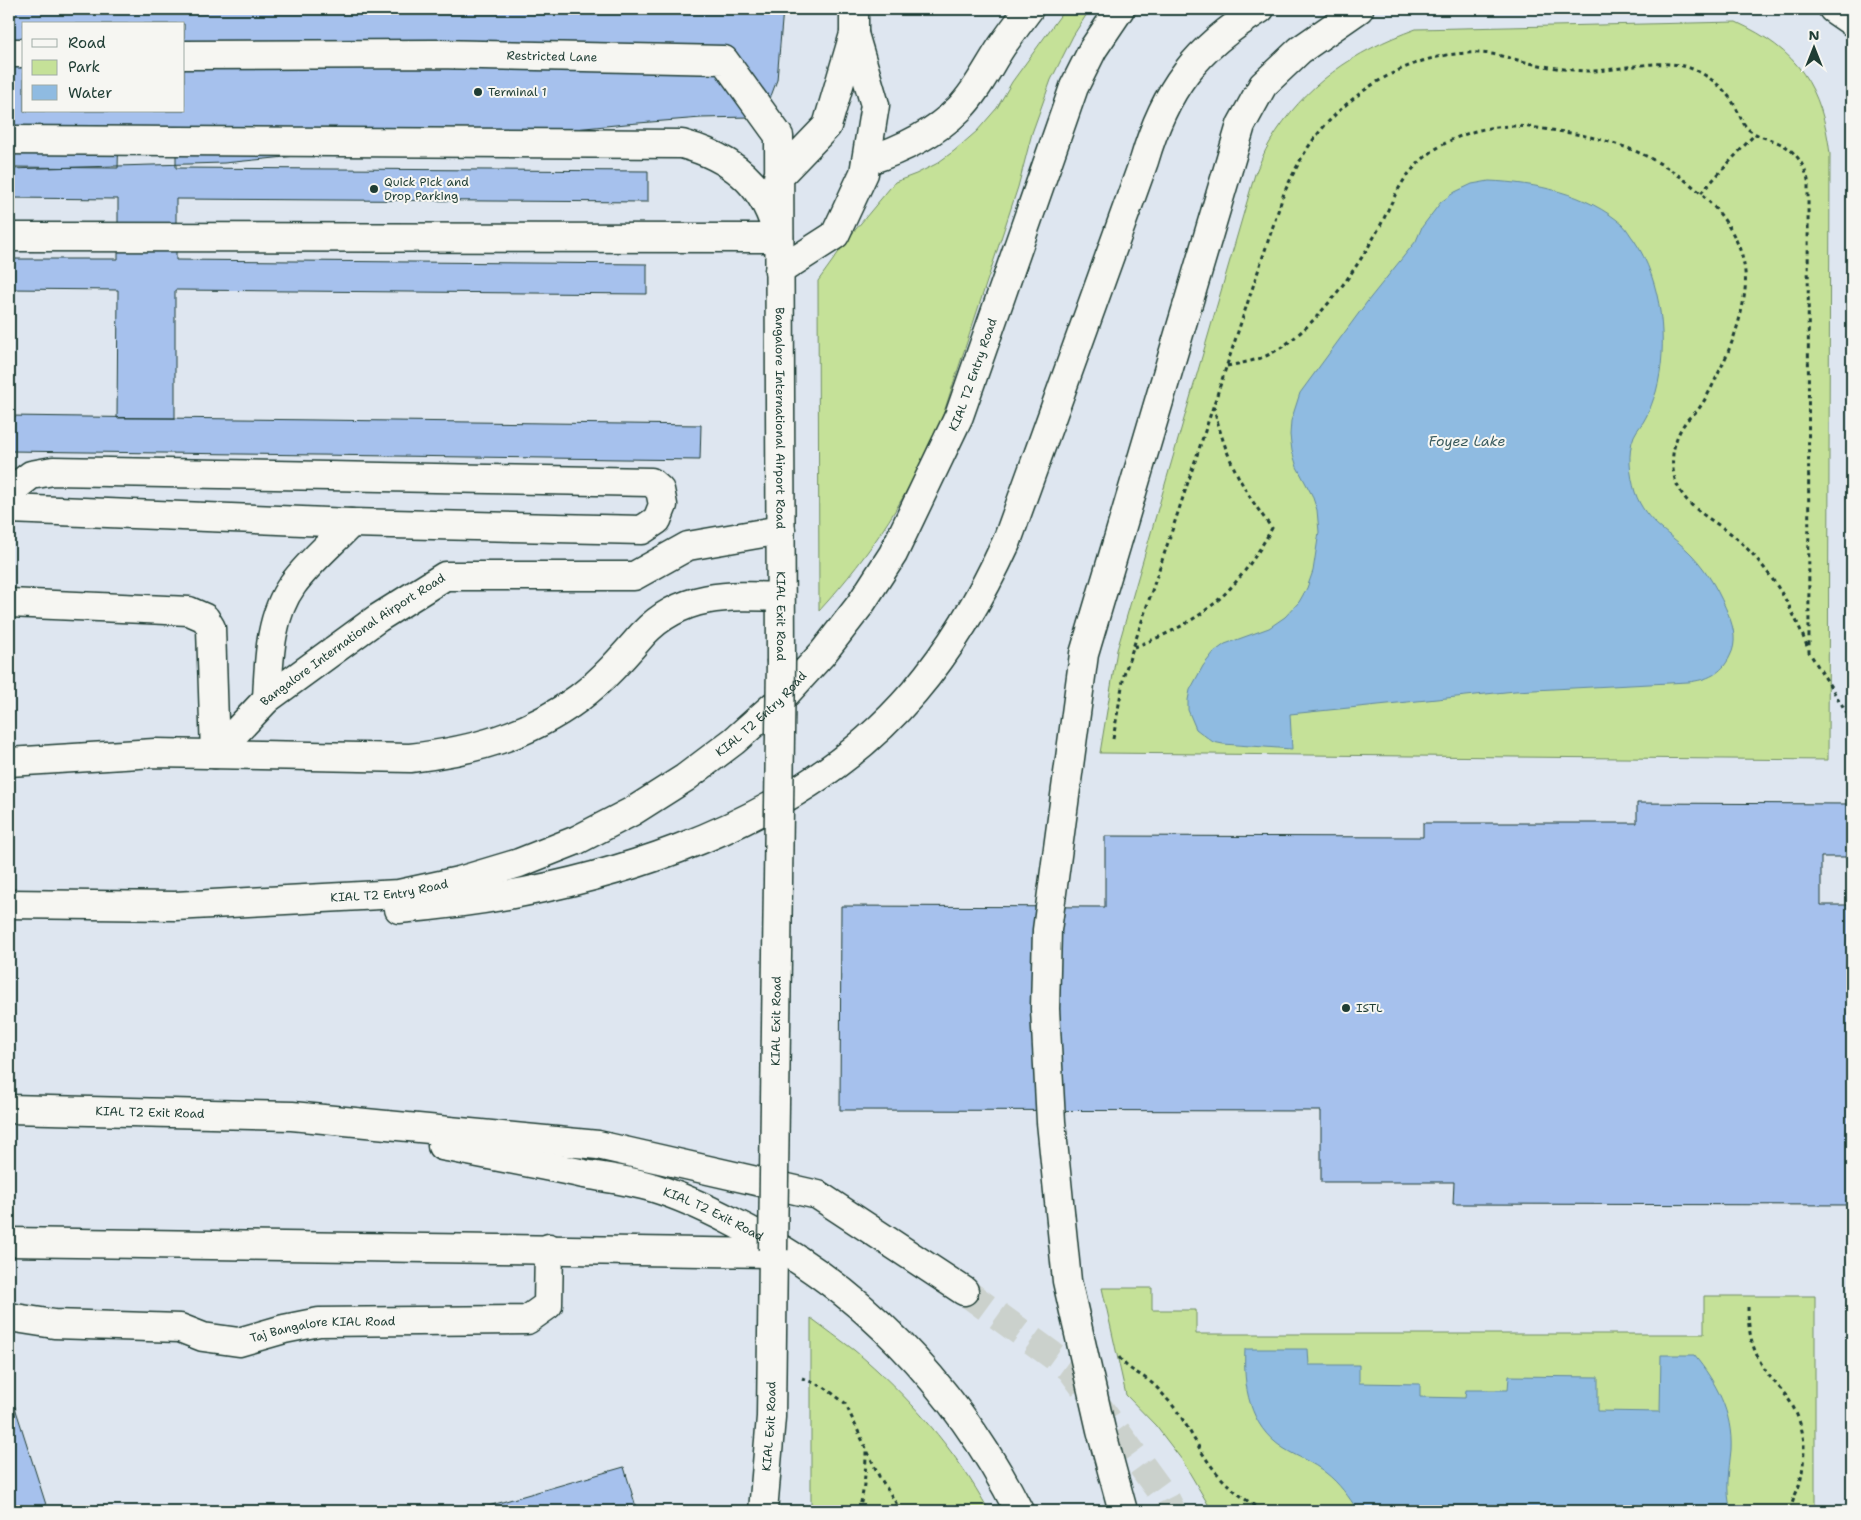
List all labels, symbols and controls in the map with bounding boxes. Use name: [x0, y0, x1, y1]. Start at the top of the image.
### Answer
legend: [22, 22, 185, 112]
north arrow: [1788, 22, 1838, 72]
text: N: [1808, 26, 1820, 44]
text: Road: [68, 33, 106, 53]
street label: Restricted Lane: [506, 47, 598, 65]
text: Park: [68, 57, 100, 77]
text: Water: [68, 83, 112, 103]
place label: Terminal 1: [488, 84, 547, 100]
marker: Terminal 1: [472, 86, 484, 98]
place label: Quick Pick and Drop Parking: [384, 174, 469, 204]
marker: Quick Pick and Drop Parking: [368, 183, 380, 195]
street label: Bangalore International Airport Road: [772, 307, 789, 529]
street label: KIAL T2 Entry Road: [945, 316, 1001, 434]
water label: Foyez Lake: [1429, 432, 1506, 450]
street label: Bangalore International Airport Road: [257, 570, 448, 709]
street label: KIAL Exit Road: [773, 571, 789, 661]
street label: KIAL T2 Entry Road: [712, 668, 810, 760]
street label: KIAL T2 Entry Road: [330, 875, 450, 906]
street label: KIAL Exit Road: [767, 976, 785, 1066]
place label: ISTL: [1356, 1000, 1383, 1016]
marker: ISTL: [1340, 1002, 1352, 1014]
street label: KIAL T2 Exit Road: [95, 1103, 205, 1122]
street label: KIAL T2 Exit Road: [661, 1184, 767, 1245]
street label: Taj Bangalore KIAL Road: [248, 1313, 396, 1346]
street label: KIAL Exit Road: [758, 1381, 779, 1472]

